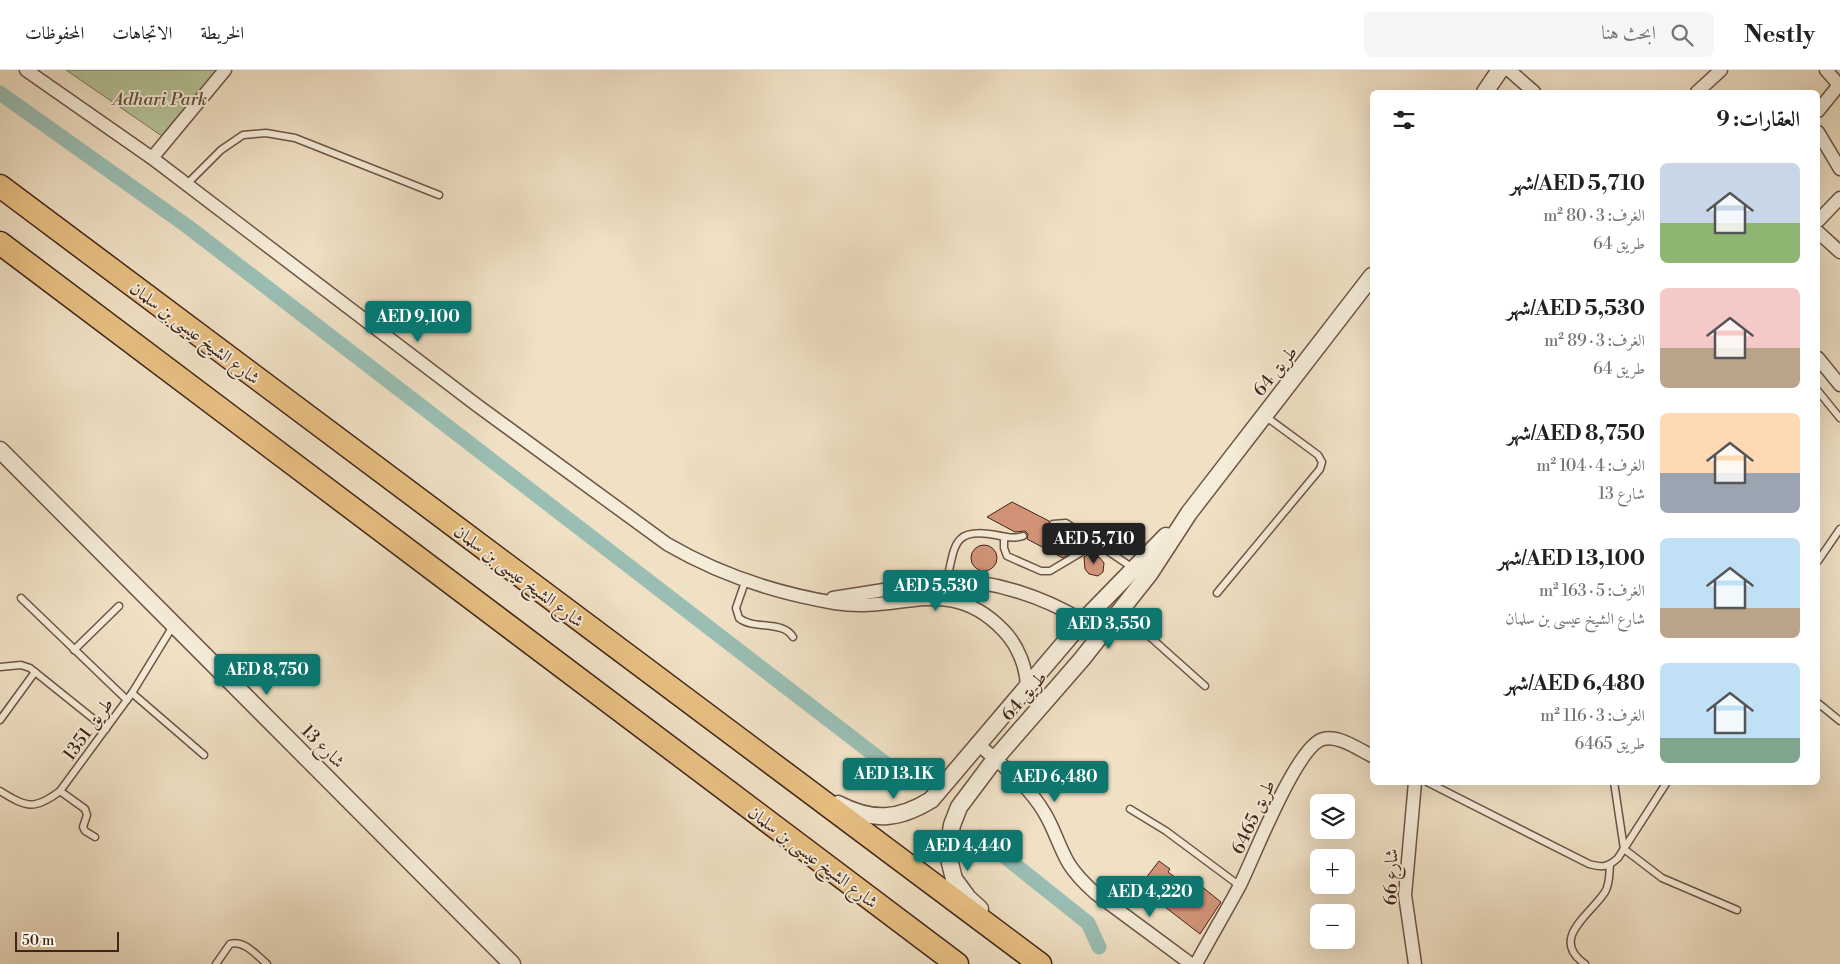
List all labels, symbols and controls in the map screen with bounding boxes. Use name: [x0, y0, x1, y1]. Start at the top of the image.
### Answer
search box: [1364, 12, 1714, 57]
text: Nestly: [1744, 20, 1815, 50]
text: ابحث هنا: [1601, 21, 1656, 45]
icon: search: [1668, 21, 1696, 49]
text: المحفوظات: [25, 22, 84, 45]
text: الاتجاهات: [112, 22, 172, 45]
text: الخريطة: [200, 22, 244, 45]
park label: Adhari Park: [111, 88, 207, 111]
icon: filters: [1390, 106, 1418, 134]
text: العقارات: 9: [1717, 107, 1800, 133]
text: AED 5,710/شهر: [1510, 171, 1645, 197]
icon: home: [1700, 183, 1760, 243]
text: الغرف: 3 · 80 m²: [1543, 206, 1645, 226]
text: طريق 64: [1593, 234, 1645, 254]
street label: شارع الشيخ عيسى بن سلمان: [123, 277, 264, 393]
text: AED 5,530/شهر: [1507, 296, 1645, 322]
pin: AED 9,100: [361, 300, 475, 343]
text: AED 9,100: [376, 307, 460, 327]
icon: home: [1700, 308, 1760, 368]
text: الغرف: 3 · 89 m²: [1544, 331, 1645, 351]
street label: طريق 64: [1248, 341, 1303, 401]
text: طريق 64: [1593, 359, 1645, 379]
text: AED 8,750/شهر: [1507, 421, 1645, 447]
icon: home: [1700, 433, 1760, 493]
text: الغرف: 4 · 104 m²: [1537, 456, 1645, 476]
text: شارع 13: [1598, 484, 1645, 504]
street label: شارع الشيخ عيسى بن سلمان: [447, 520, 588, 636]
pin: AED 5,710: [1037, 522, 1151, 565]
text: AED 5,710: [1053, 529, 1135, 549]
text: AED 13,100/شهر: [1498, 546, 1645, 572]
icon: home: [1700, 558, 1760, 618]
pin: AED 5,530: [879, 570, 993, 612]
text: AED 5,530: [894, 576, 978, 596]
text: الغرف: 5 · 163 m²: [1539, 581, 1645, 601]
pin: AED 3,550: [1052, 608, 1166, 650]
text: شارع الشيخ عيسى بن سلمان: [1505, 609, 1645, 629]
text: AED 3,550: [1067, 614, 1151, 634]
pin: AED 8,750: [210, 654, 324, 696]
text: AED 8,750: [225, 660, 309, 680]
street label: طريق 64: [996, 667, 1052, 726]
text: AED 6,480/شهر: [1505, 671, 1645, 697]
icon: home: [1700, 683, 1760, 743]
street label: طريق 1351: [58, 693, 119, 765]
text: الغرف: 3 · 116 m²: [1540, 706, 1645, 726]
street label: شارع 13: [294, 720, 349, 775]
text: طريق 6465: [1574, 734, 1645, 754]
pin: AED 13.1K: [837, 758, 951, 800]
pin: AED 6,480: [998, 760, 1112, 803]
text: AED 13.1K: [854, 764, 934, 784]
text: AED 6,480: [1012, 767, 1098, 787]
street label: طريق 6465: [1226, 776, 1281, 858]
map controls: [1310, 794, 1355, 949]
button: layers: [1310, 794, 1355, 839]
street label: شارع الشيخ عيسى بن سلمان: [741, 801, 882, 917]
pin: AED 4,440: [911, 830, 1025, 872]
text: AED 4,440: [925, 836, 1011, 856]
street label: شارع 66: [1380, 848, 1406, 906]
button: +: [1310, 849, 1355, 894]
pin: AED 4,220: [1093, 876, 1207, 918]
text: AED 4,220: [1107, 882, 1193, 902]
button: −: [1310, 904, 1355, 949]
scale bar: [15, 929, 119, 952]
text: 50 m: [22, 932, 54, 950]

